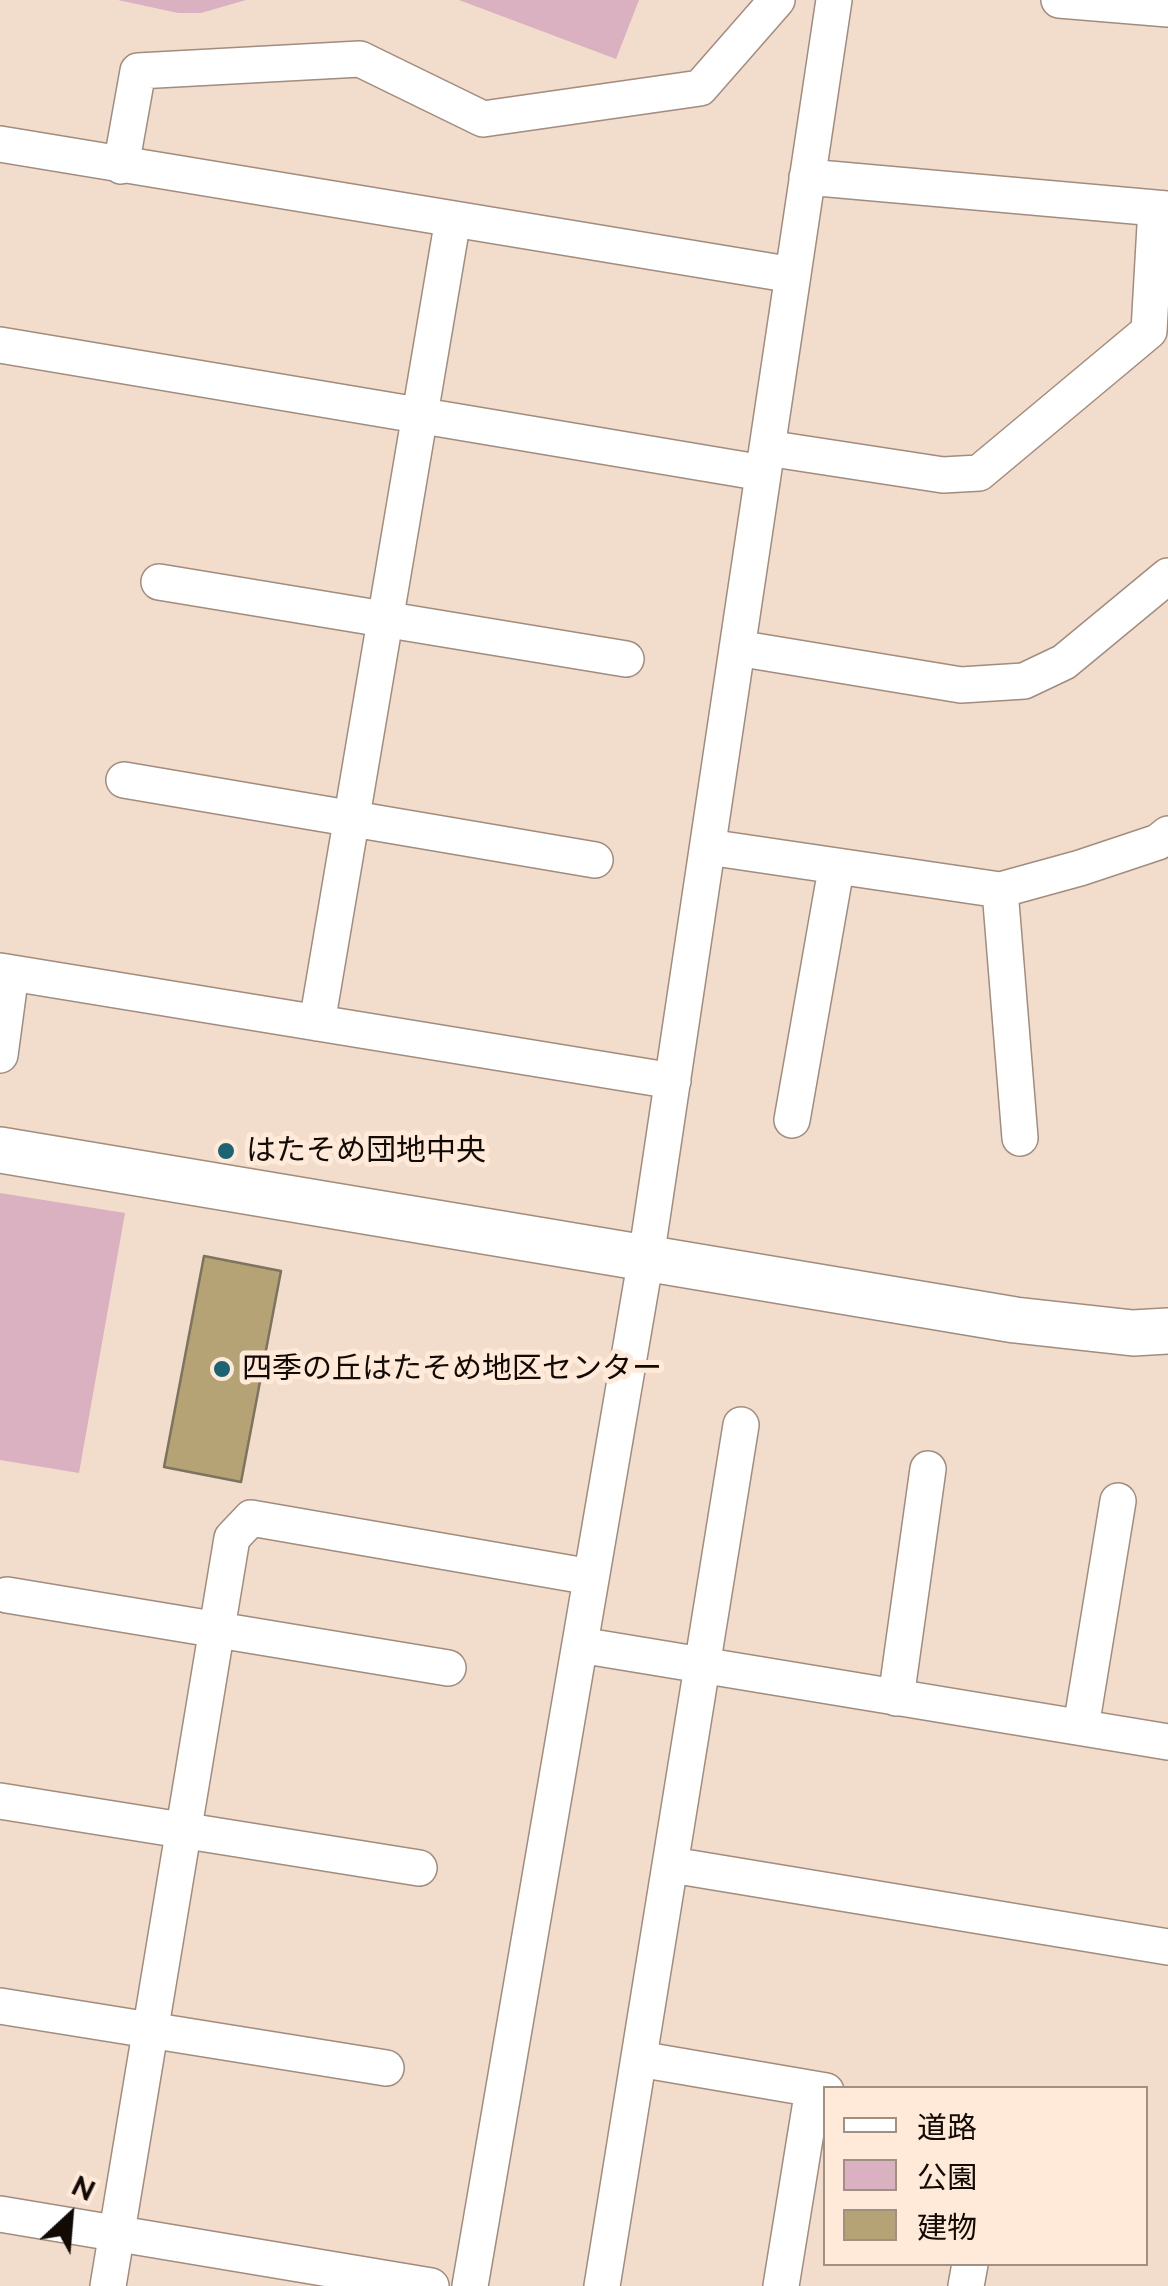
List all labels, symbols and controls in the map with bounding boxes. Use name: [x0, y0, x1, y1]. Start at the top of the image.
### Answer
place label: はたそめ団地中央: [246, 1133, 486, 1169]
marker: はたそめ団地中央: [215, 1140, 237, 1162]
place label: 四季の丘はたそめ地区センター: [242, 1351, 662, 1387]
marker: 四季の丘はたそめ地区センター: [211, 1358, 233, 1380]
legend: [823, 2086, 1148, 2266]
text: 道路: [917, 2110, 977, 2145]
text: 公園: [917, 2160, 977, 2195]
north arrow: [20, 2166, 120, 2266]
text: N: [67, 2169, 100, 2208]
text: 建物: [917, 2210, 977, 2245]

